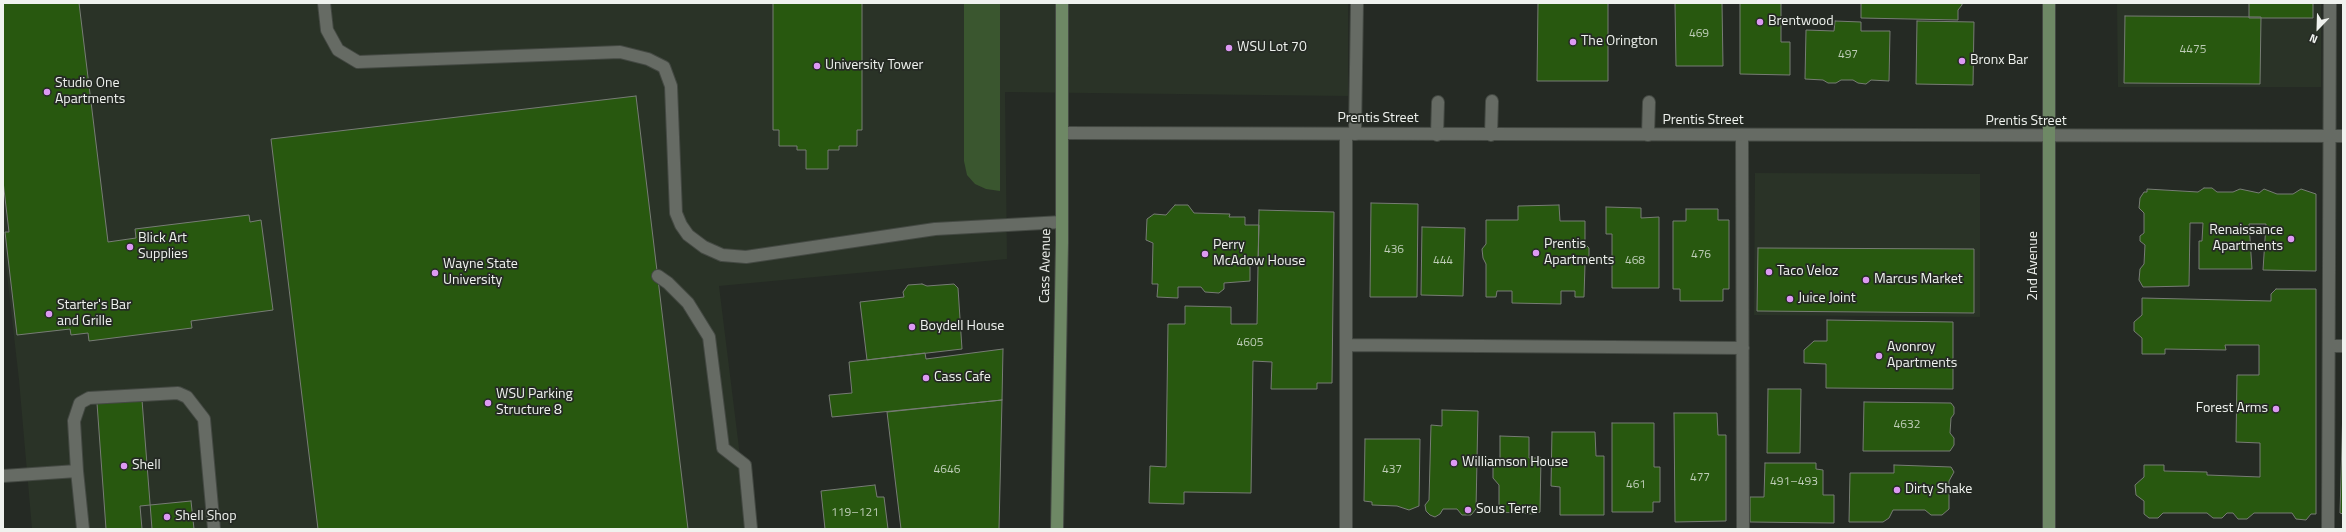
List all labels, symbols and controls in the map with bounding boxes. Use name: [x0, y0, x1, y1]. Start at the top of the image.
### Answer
north arrow: [2298, 8, 2338, 48]
place label: Brentwood: [1768, 14, 1834, 30]
marker: Brentwood: [1755, 17, 1765, 27]
house number: 469: [1689, 27, 1709, 41]
text: N: [2307, 30, 2320, 48]
place label: The Orington: [1581, 34, 1658, 50]
marker: The Orington: [1568, 37, 1578, 47]
place label: WSU Lot 70: [1237, 40, 1307, 56]
marker: WSU Lot 70: [1224, 43, 1234, 53]
house number: 4475: [2180, 43, 2206, 57]
house number: 497: [1838, 48, 1858, 62]
place label: Bronx Bar: [1970, 53, 2028, 69]
marker: Bronx Bar: [1957, 56, 1967, 66]
place label: University Tower: [825, 58, 923, 74]
marker: University Tower: [812, 61, 822, 71]
place label: Studio One Apartments: [55, 76, 125, 108]
marker: Studio One Apartments: [42, 87, 52, 97]
street label: Prentis Street: [1337, 111, 1419, 127]
street label: Prentis Street: [1662, 113, 1744, 129]
street label: Prentis Street: [1985, 114, 2067, 130]
place label: Renaissance Apartments: [2209, 223, 2283, 256]
street label: Cass Avenue: [1037, 229, 1055, 303]
place label: Blick Art Supplies: [138, 231, 188, 264]
street label: 2nd Avenue: [2026, 231, 2042, 301]
marker: Renaissance Apartments: [2286, 234, 2296, 244]
place label: Prentis Apartments: [1544, 237, 1614, 270]
place label: Perry McAdow House: [1213, 238, 1305, 270]
marker: Blick Art Supplies: [125, 242, 135, 252]
house number: 436: [1384, 243, 1404, 257]
marker: Prentis Apartments: [1531, 248, 1541, 258]
house number: 476: [1691, 248, 1711, 262]
marker: Perry McAdow House: [1200, 249, 1210, 259]
house number: 444: [1433, 254, 1453, 268]
house number: 468: [1625, 254, 1645, 268]
place label: Wayne State University: [443, 257, 518, 290]
place label: Taco Veloz: [1777, 264, 1838, 280]
marker: Taco Veloz: [1764, 267, 1774, 277]
marker: Wayne State University: [430, 268, 440, 278]
place label: Marcus Market: [1874, 272, 1963, 288]
marker: Marcus Market: [1861, 275, 1871, 285]
place label: Juice Joint: [1798, 291, 1856, 307]
marker: Juice Joint: [1785, 294, 1795, 304]
place label: Starter's Bar and Grille: [57, 298, 131, 330]
marker: Starter's Bar and Grille: [44, 309, 54, 319]
place label: Boydell House: [920, 319, 1004, 335]
marker: Boydell House: [907, 322, 917, 332]
house number: 4605: [1237, 336, 1263, 350]
place label: Avonroy Apartments: [1887, 340, 1957, 372]
marker: Avonroy Apartments: [1874, 351, 1884, 361]
place label: Cass Cafe: [934, 370, 991, 386]
marker: Cass Cafe: [921, 373, 931, 383]
place label: WSU Parking Structure 8: [496, 387, 573, 420]
marker: WSU Parking Structure 8: [483, 398, 493, 408]
place label: Forest Arms: [2196, 401, 2268, 417]
marker: Forest Arms: [2271, 404, 2281, 414]
house number: 4632: [1894, 418, 1920, 432]
place label: Williamson House: [1462, 455, 1568, 471]
place label: Shell: [132, 458, 161, 474]
marker: Williamson House: [1449, 458, 1459, 468]
marker: Shell: [119, 461, 129, 471]
house number: 4646: [934, 463, 960, 477]
house number: 437: [1382, 463, 1402, 477]
house number: 477: [1690, 471, 1710, 485]
house number: 491–493: [1770, 475, 1818, 489]
house number: 461: [1626, 478, 1646, 492]
place label: Dirty Shake: [1905, 482, 1972, 498]
marker: Dirty Shake: [1892, 485, 1902, 495]
place label: Sous Terre: [1476, 502, 1538, 518]
marker: Sous Terre: [1463, 505, 1473, 515]
house number: 119–121: [831, 506, 879, 520]
place label: Shell Shop: [175, 509, 237, 525]
marker: Shell Shop: [162, 512, 172, 522]

